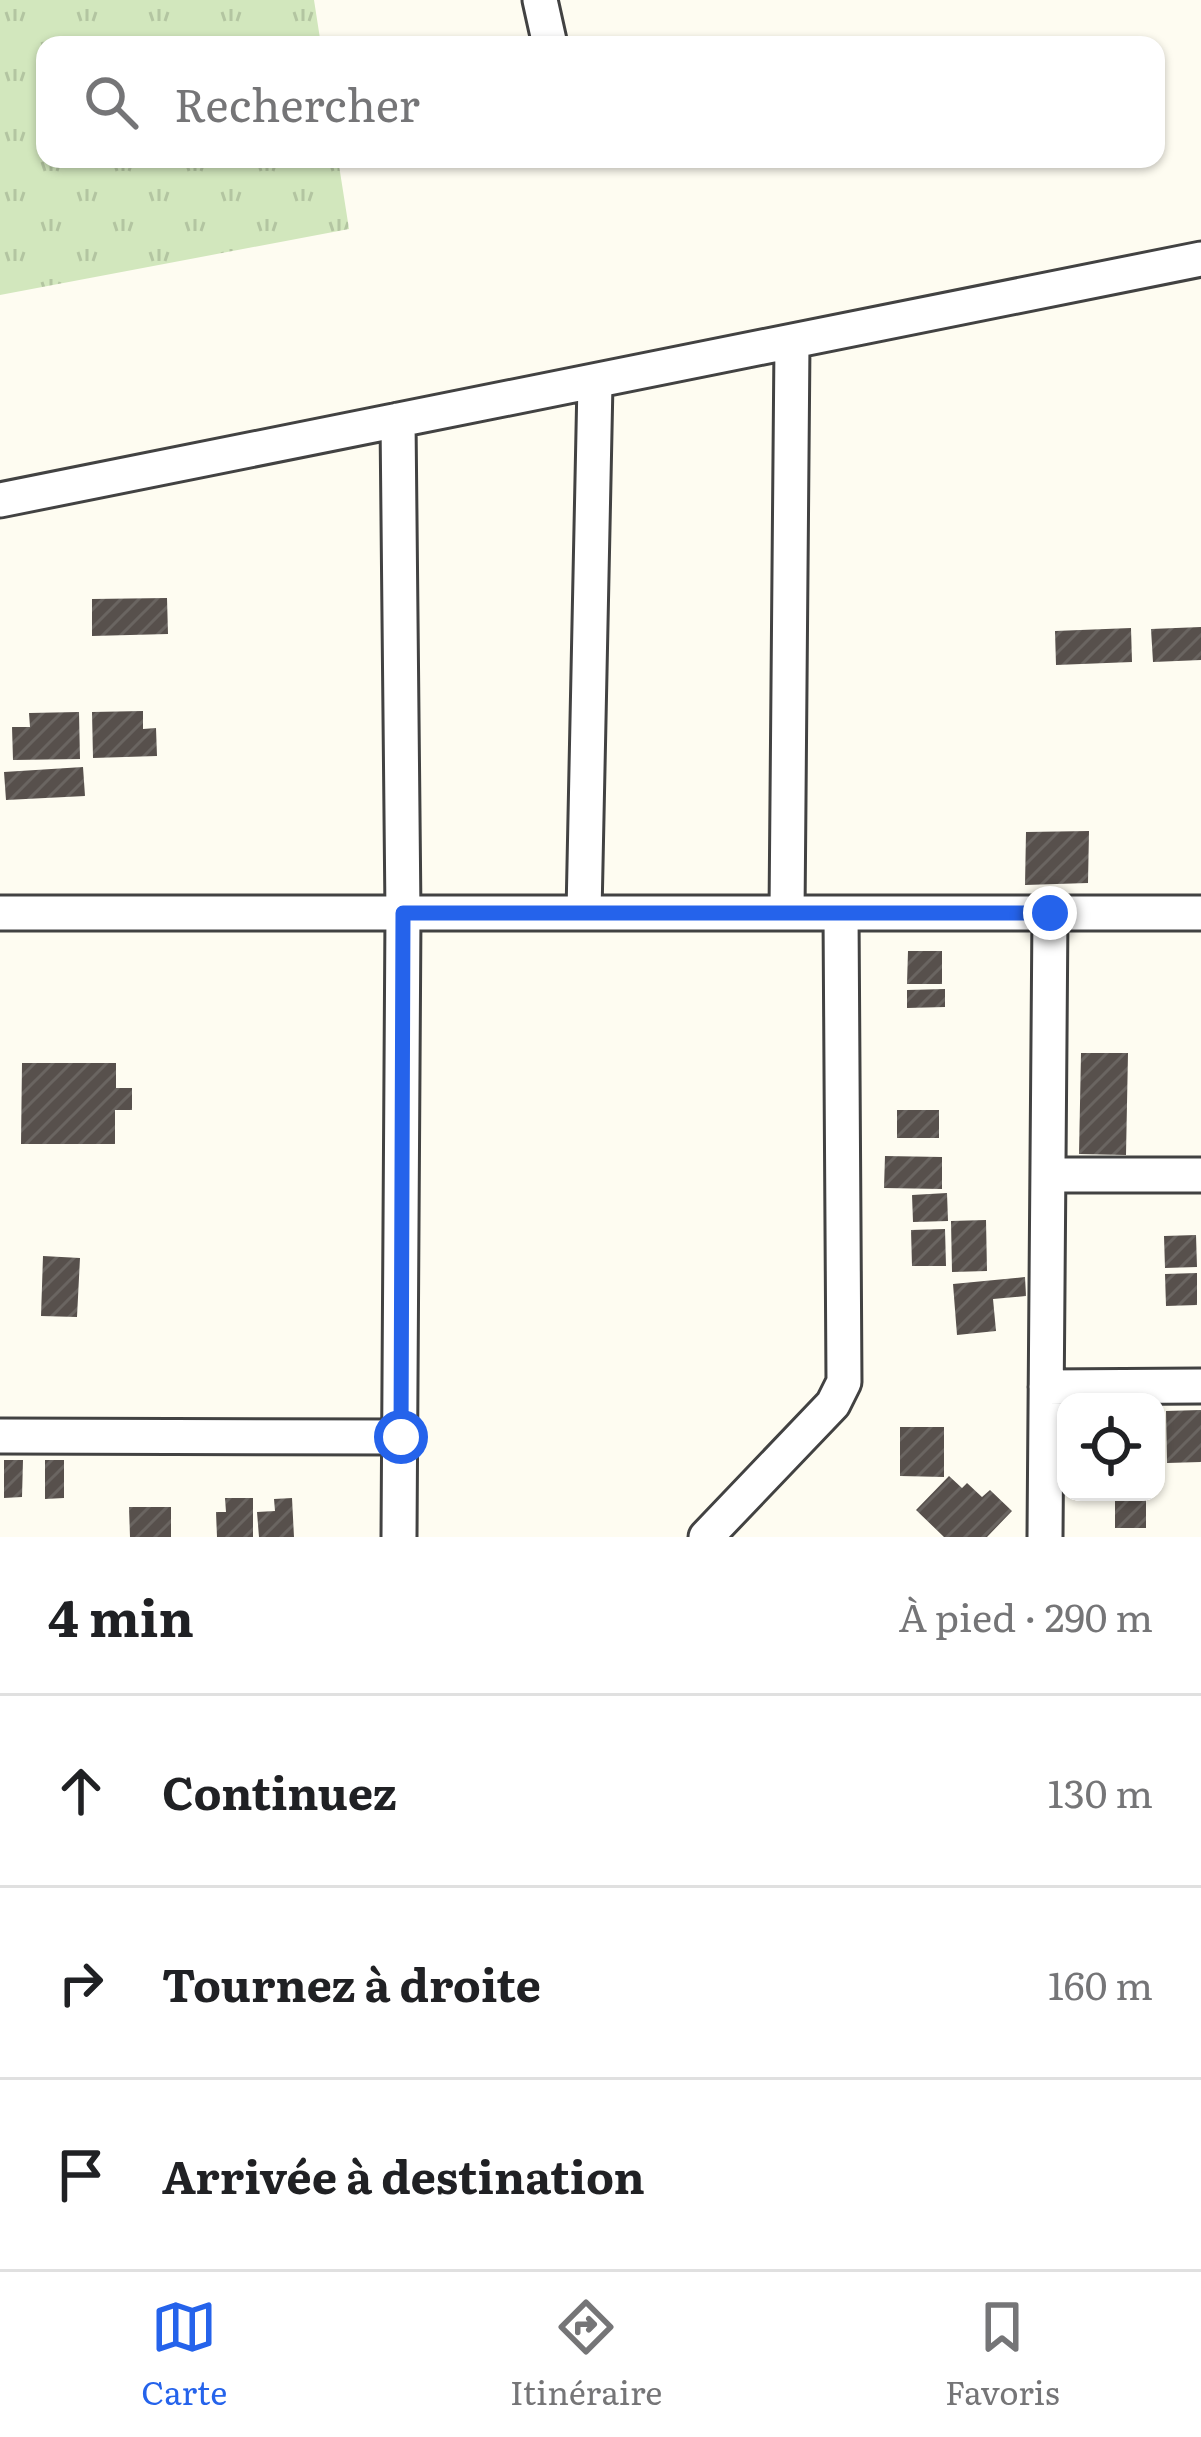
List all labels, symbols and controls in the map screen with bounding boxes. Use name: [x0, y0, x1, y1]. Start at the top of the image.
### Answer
search box: [36, 36, 1165, 168]
icon: search: [78, 69, 144, 135]
text: Rechercher: [174, 69, 420, 136]
route end: [1023, 886, 1077, 940]
map controls: [1057, 1393, 1165, 1501]
button: locate: [1057, 1393, 1165, 1501]
route start: [374, 1410, 428, 1464]
text: 4 min: [48, 1577, 194, 1653]
text: À pied · 290 m: [898, 1586, 1153, 1644]
text: Continuez: [162, 1757, 397, 1824]
icon: ahead: [48, 1758, 114, 1824]
text: 130 m: [1048, 1762, 1153, 1820]
text: Tournez à droite: [162, 1949, 541, 2016]
icon: right: [48, 1950, 114, 2016]
text: 160 m: [1048, 1954, 1153, 2012]
text: Arrivée à destination: [162, 2141, 645, 2208]
icon: arrive: [48, 2142, 114, 2208]
tab: Carte: [141, 2294, 227, 2415]
tab: Itinéraire: [510, 2294, 662, 2415]
tab: Favoris: [945, 2294, 1060, 2415]

